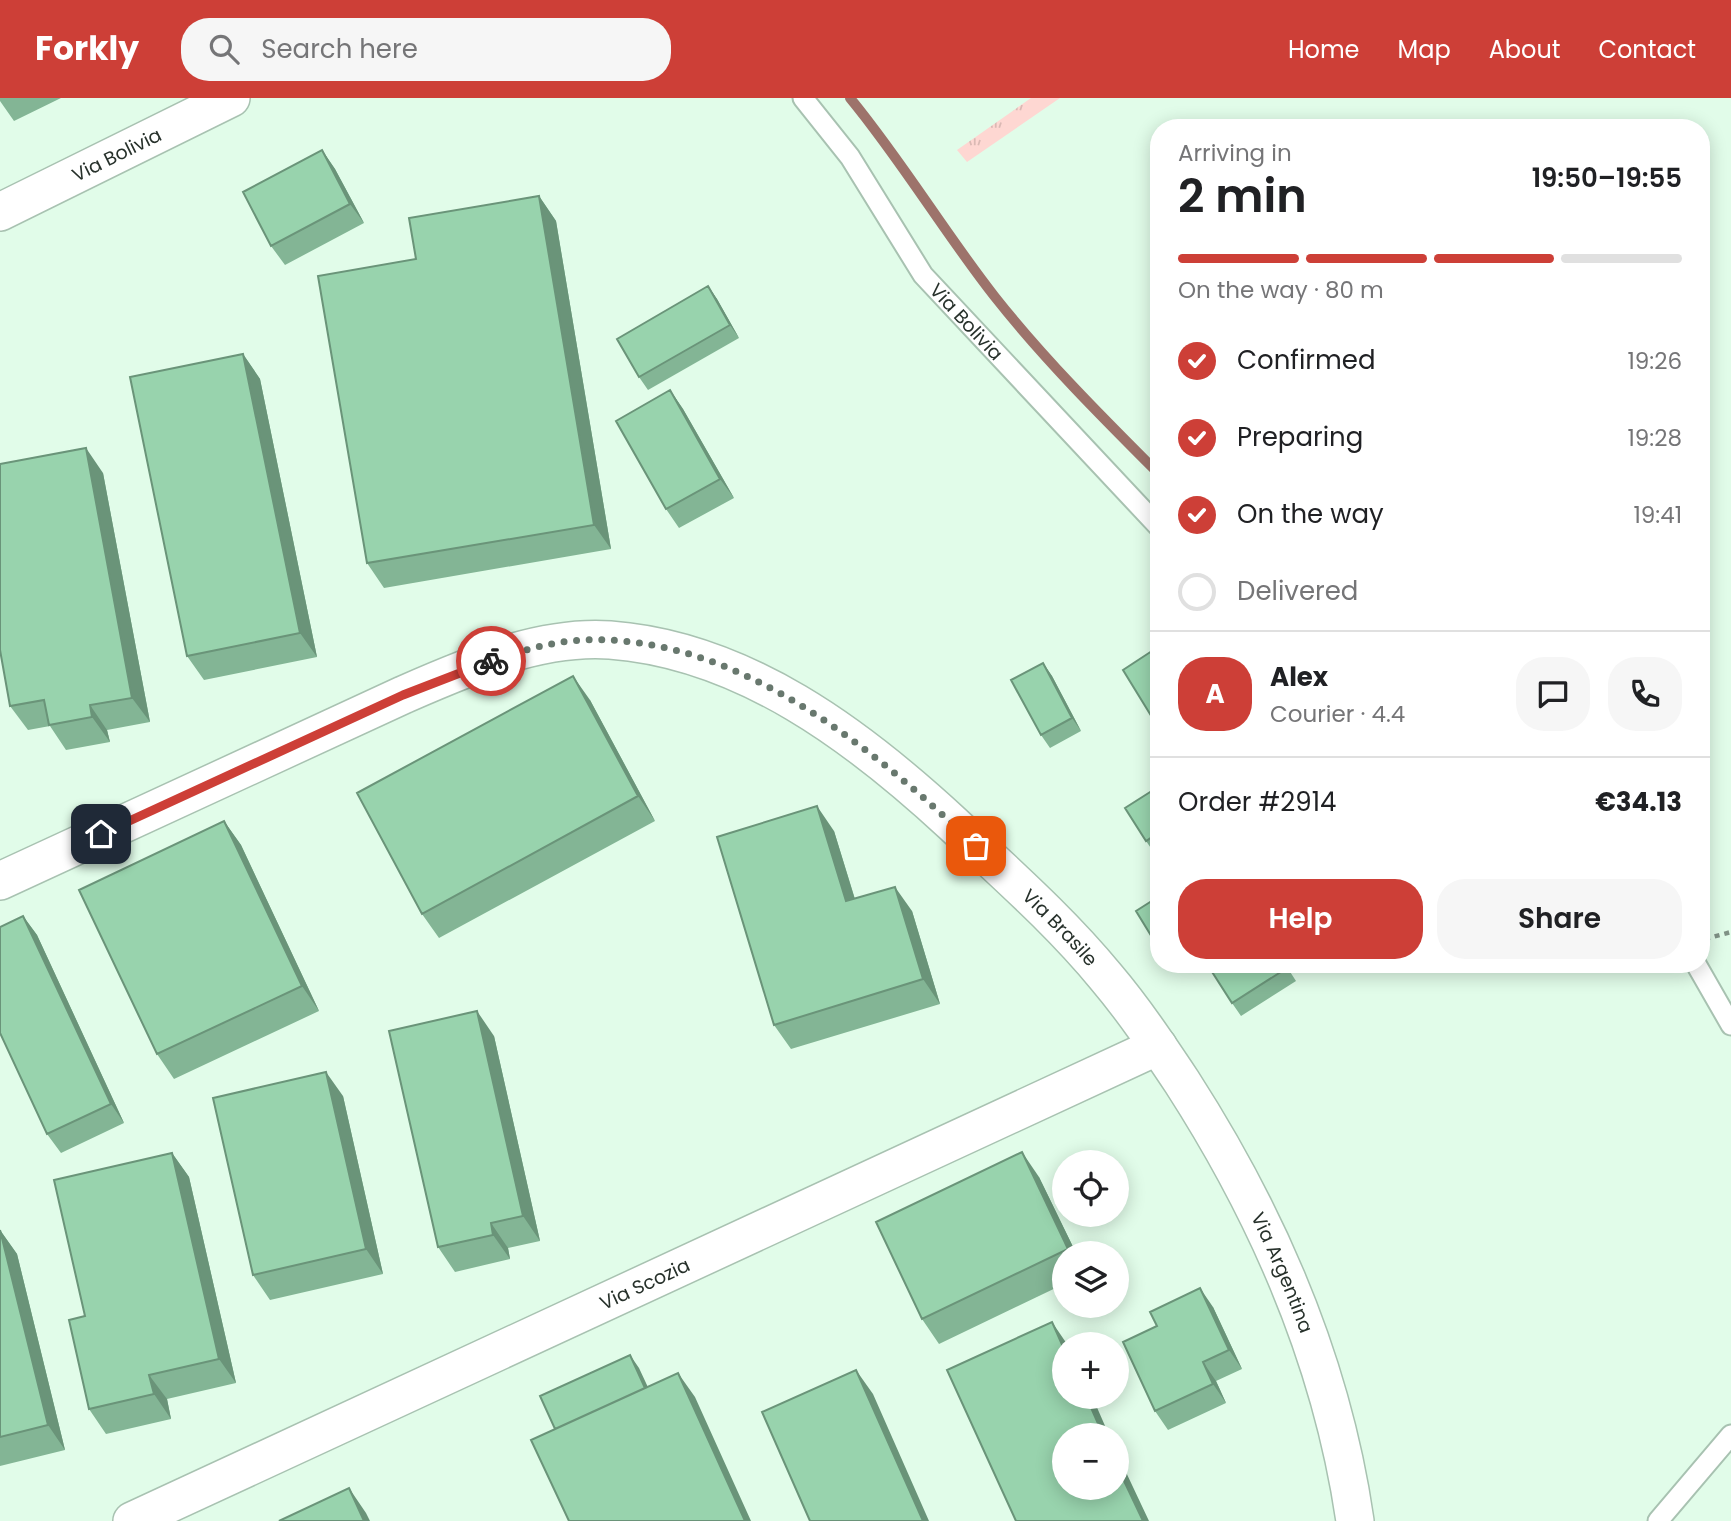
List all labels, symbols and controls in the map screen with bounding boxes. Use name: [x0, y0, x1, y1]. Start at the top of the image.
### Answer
search box: [181, 18, 671, 81]
text: Forkly: [35, 25, 139, 72]
icon: search: [205, 30, 243, 68]
text: Search here: [261, 31, 418, 67]
text: Home: [1288, 33, 1360, 66]
text: Map: [1398, 33, 1451, 66]
text: About: [1489, 33, 1560, 66]
text: Contact: [1598, 33, 1696, 66]
street label: Via Bolivia: [67, 121, 166, 188]
text: Arriving in: [1178, 137, 1292, 169]
text: 19:50–19:55: [1532, 160, 1682, 196]
text: 2 min: [1178, 164, 1307, 228]
text: On the way · 80 m: [1178, 274, 1384, 306]
street label: Via Bolivia: [924, 277, 1010, 366]
icon: check: [1178, 342, 1216, 380]
text: Confirmed: [1237, 342, 1375, 378]
text: 19:26: [1627, 345, 1682, 377]
icon: check: [1178, 419, 1216, 457]
text: Preparing: [1237, 419, 1363, 455]
text: 19:28: [1628, 422, 1682, 454]
icon: check: [1178, 496, 1216, 534]
text: On the way: [1237, 496, 1384, 532]
text: 19:41: [1633, 499, 1682, 531]
text: Delivered: [1237, 573, 1358, 609]
courier: [456, 626, 526, 696]
icon: bike: [472, 642, 510, 680]
button: chat: [1516, 657, 1590, 731]
button: phone: [1608, 657, 1682, 731]
text: Alex: [1270, 659, 1328, 695]
text: A: [1205, 676, 1225, 712]
text: Courier · 4.4: [1270, 698, 1405, 730]
text: Order #2914: [1178, 784, 1336, 820]
text: €34.13: [1595, 784, 1682, 820]
pin: [71, 804, 131, 864]
icon: home: [82, 815, 120, 853]
pin: [946, 816, 1006, 876]
icon: bag: [957, 827, 995, 865]
button: Help: [1178, 879, 1423, 959]
button: Share: [1437, 879, 1682, 959]
street label: Via Brasile: [1017, 883, 1104, 972]
map controls: [1052, 1150, 1129, 1500]
button: locate: [1052, 1150, 1129, 1227]
street label: Via Argentina: [1245, 1208, 1320, 1337]
button: layers: [1052, 1241, 1129, 1318]
street label: Via Scozia: [595, 1251, 694, 1316]
button: +: [1052, 1332, 1129, 1409]
button: −: [1052, 1423, 1129, 1500]

